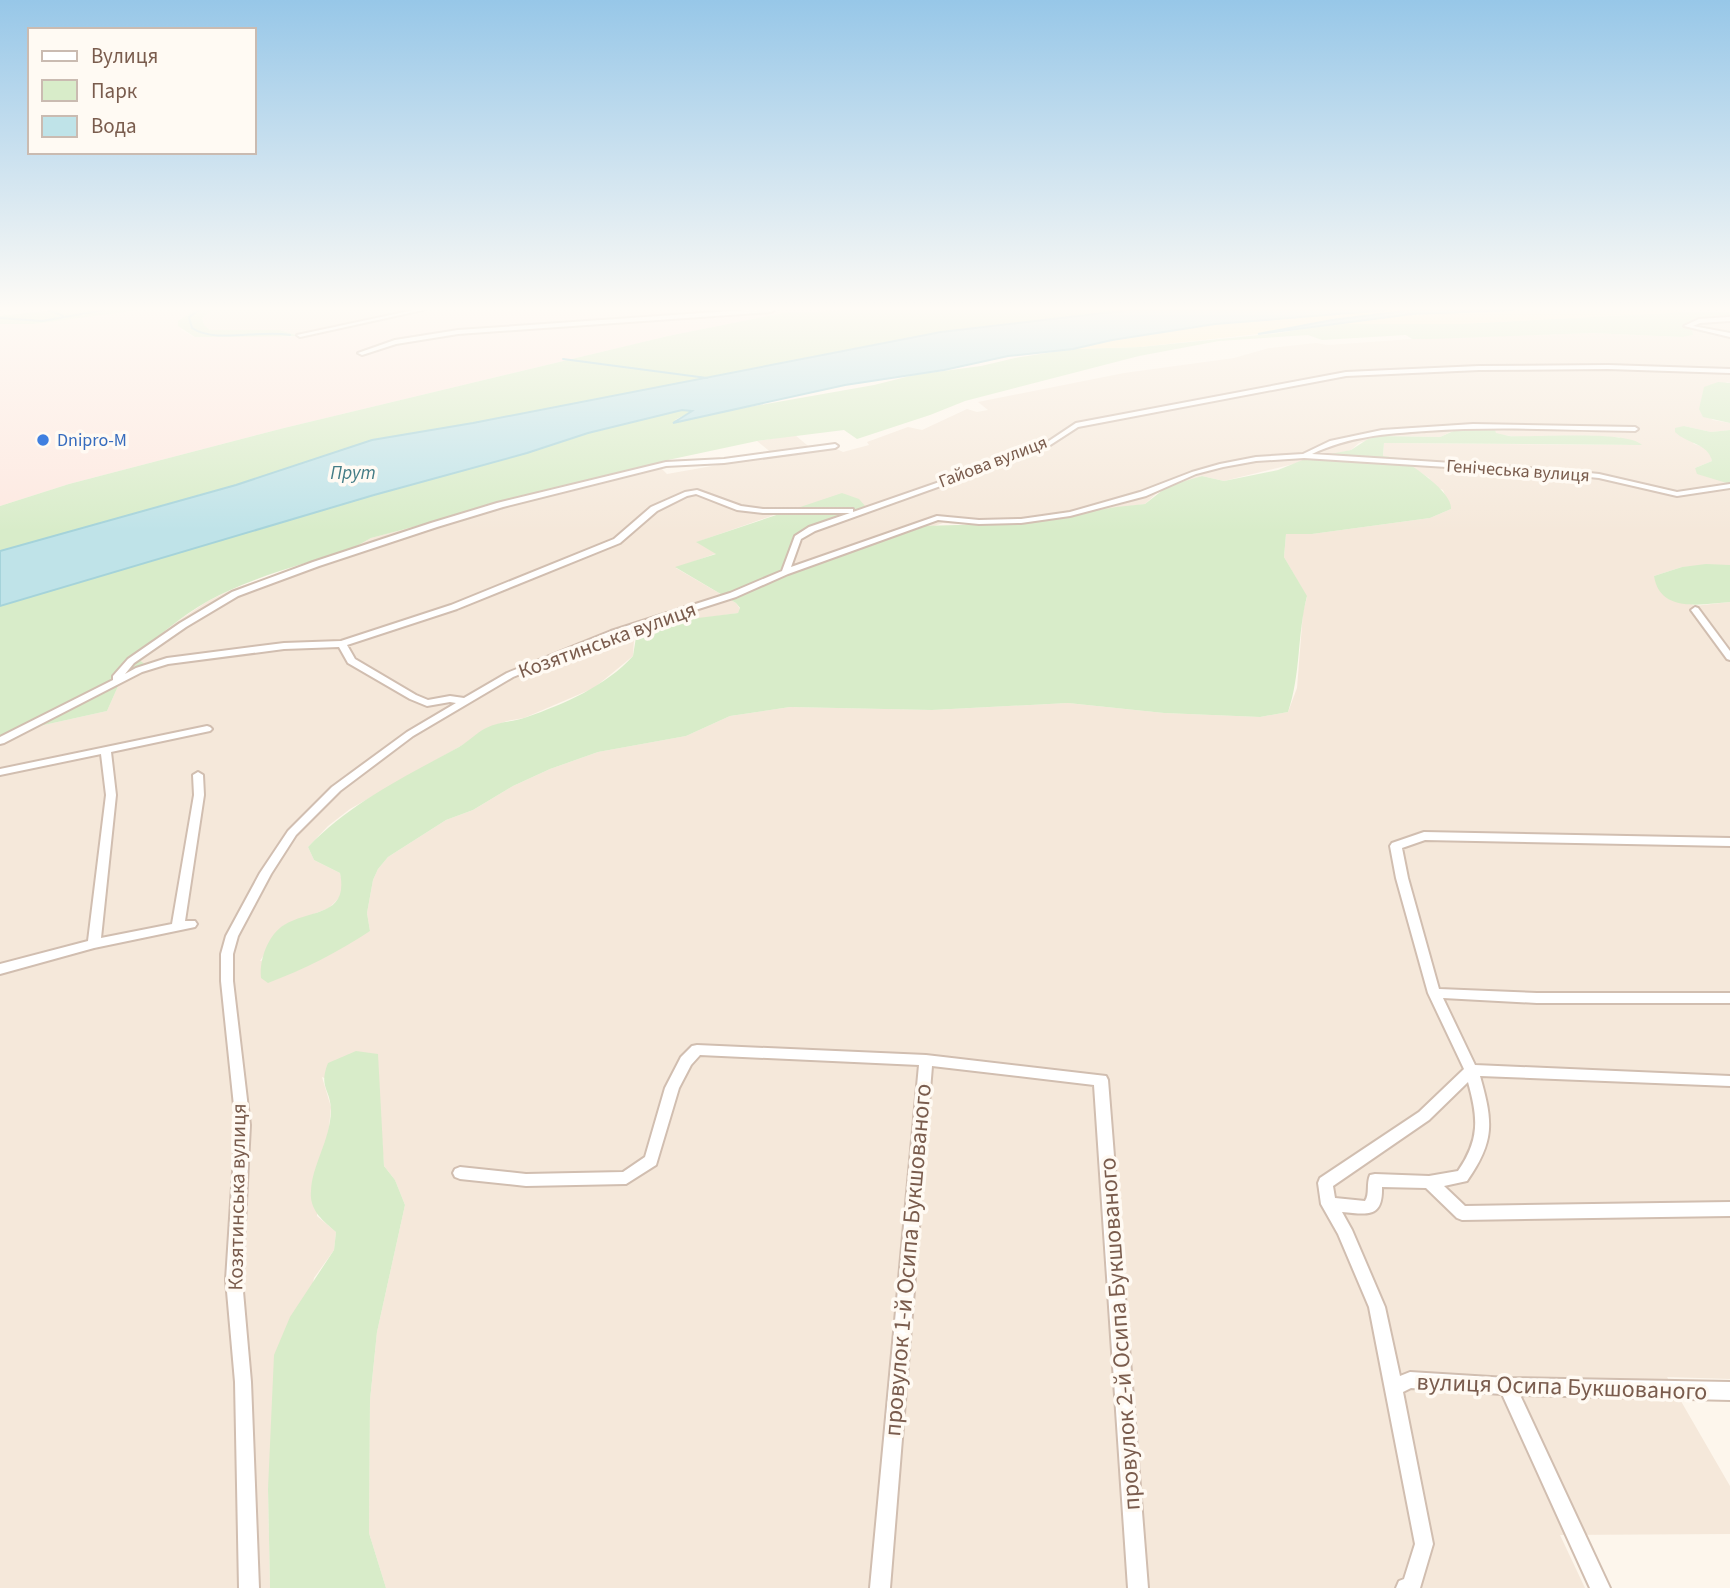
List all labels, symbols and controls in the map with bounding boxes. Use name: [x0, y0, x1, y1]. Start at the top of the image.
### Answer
legend: [28, 28, 256, 154]
text: Вулиця: [91, 41, 158, 71]
text: Парк: [91, 76, 138, 106]
text: Вода: [91, 111, 137, 141]
place label: Dnipro-M: [57, 428, 127, 453]
street label: Гайова вулиця: [935, 430, 1051, 494]
marker: Dnipro-M: [35, 432, 51, 448]
street label: Генічеська вулиця: [1446, 454, 1590, 488]
water label: Прут: [330, 460, 376, 487]
street label: Козятинська вулиця: [514, 594, 700, 686]
street label: провулок 1-й Осипа Букшованого: [875, 1082, 941, 1438]
street label: Козятинська вулиця: [220, 1103, 254, 1291]
street label: провулок 2-й Осипа Букшованого: [1090, 1156, 1150, 1512]
street label: вулиця Осипа Букшованого: [1416, 1364, 1708, 1410]

